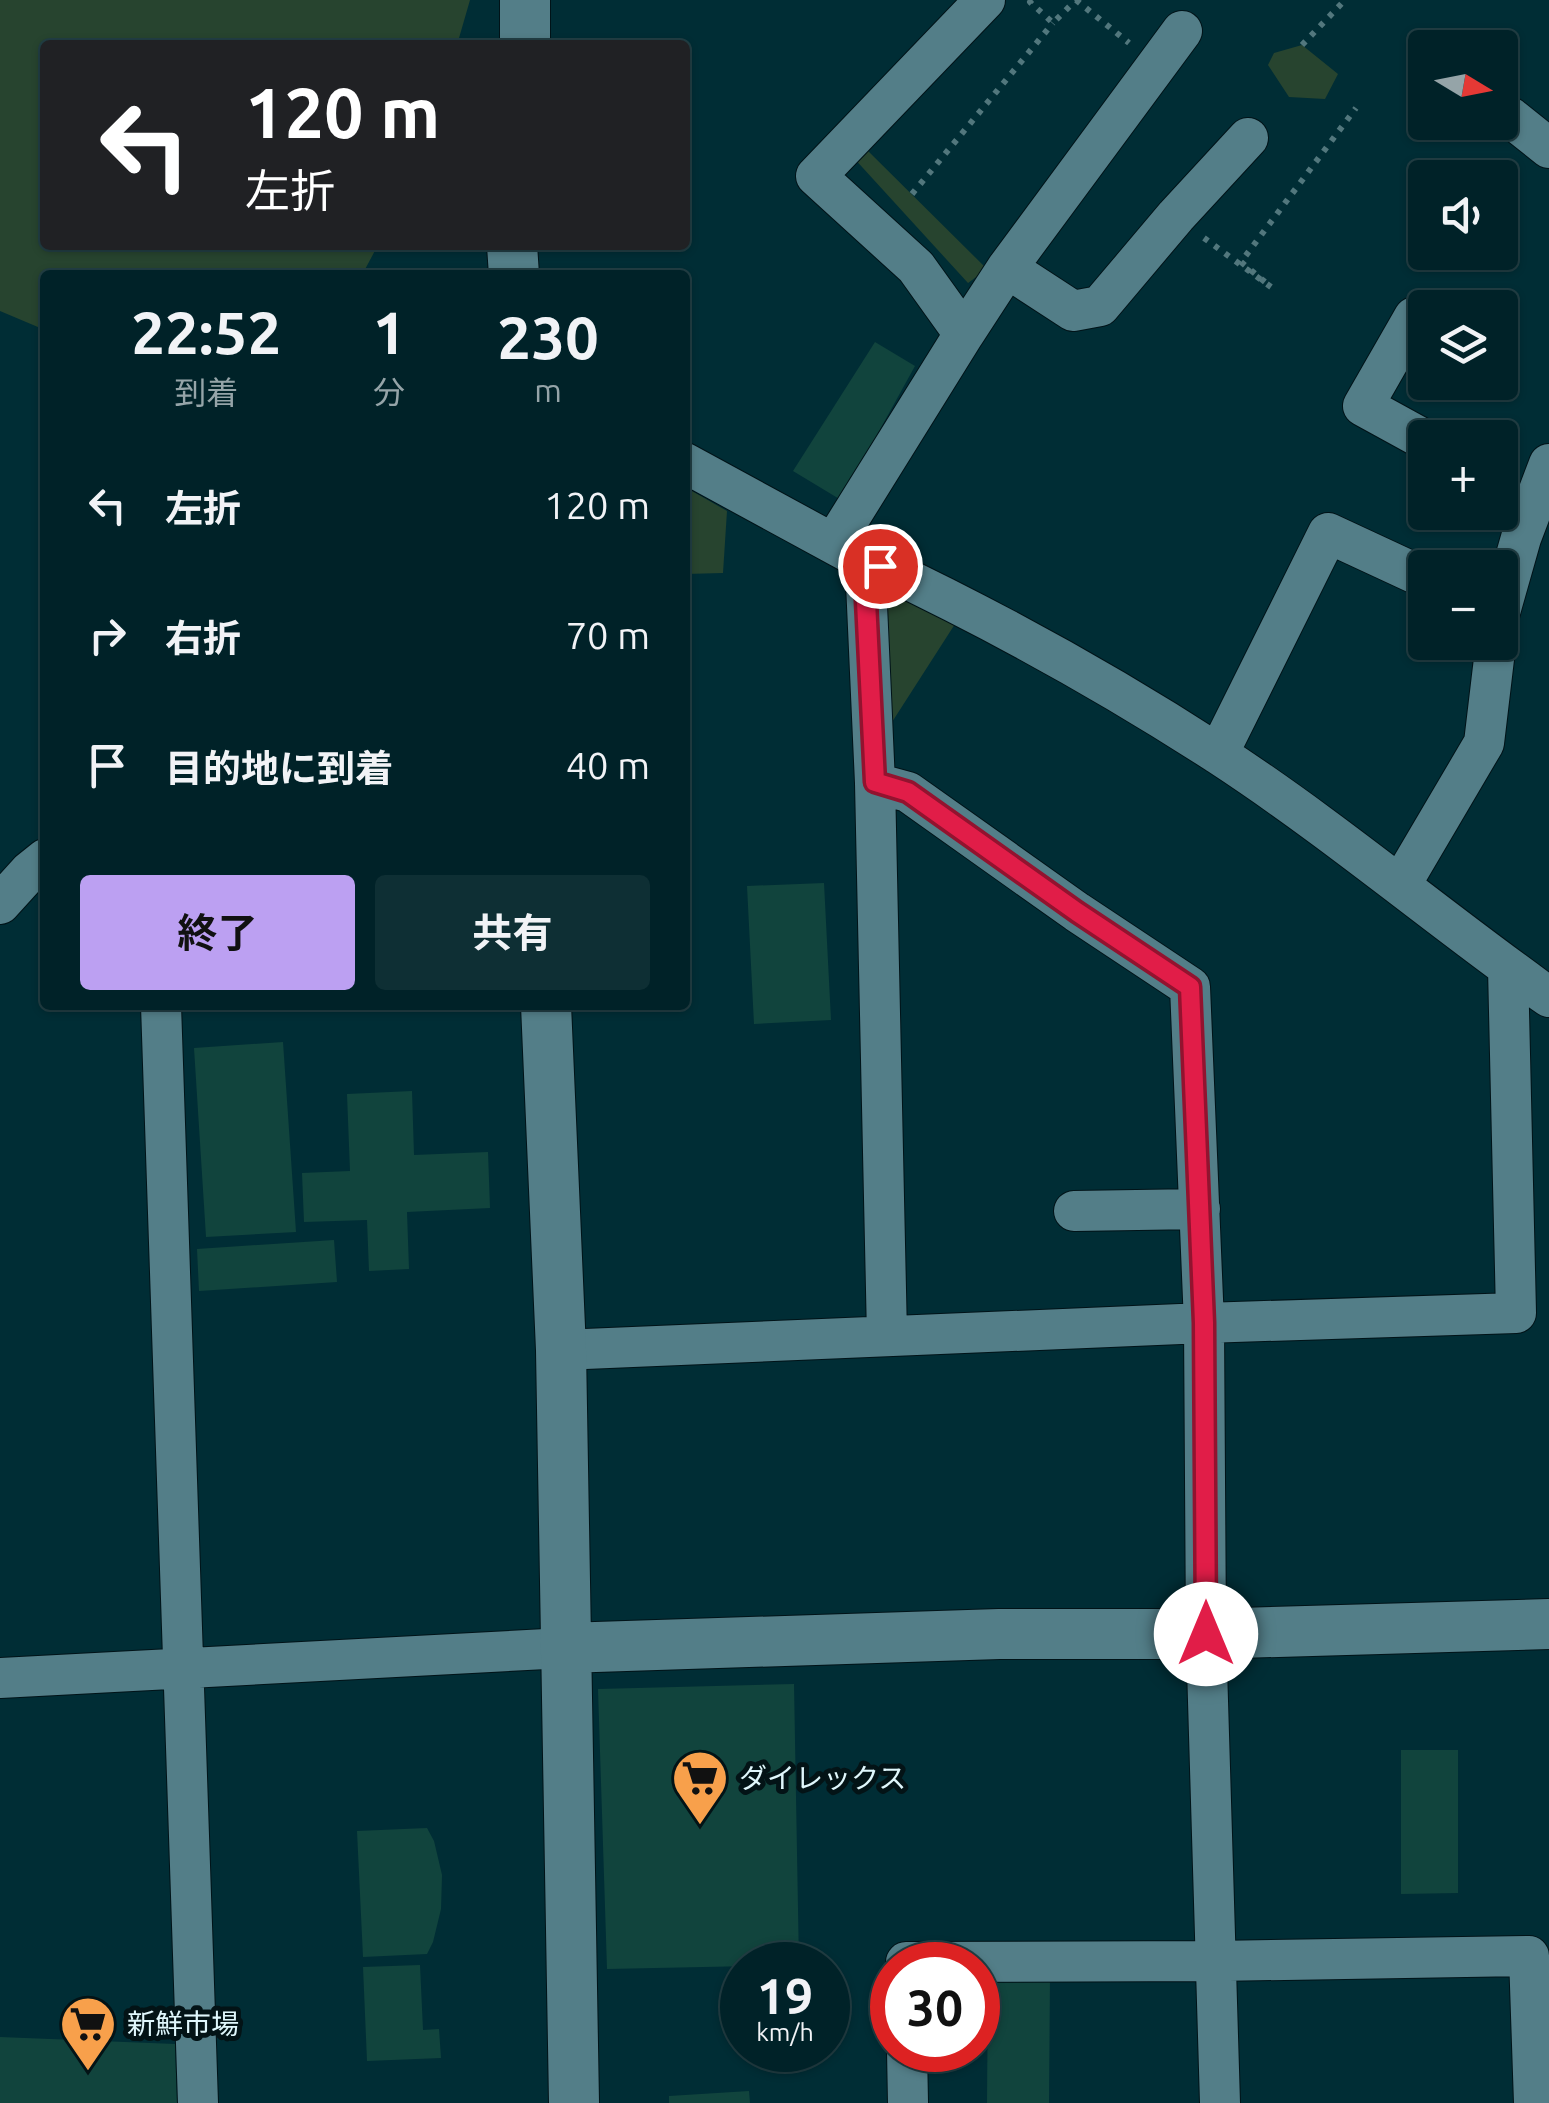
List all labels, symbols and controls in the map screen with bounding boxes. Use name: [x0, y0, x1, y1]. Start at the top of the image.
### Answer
north arrow: [1408, 30, 1518, 140]
map controls: [1408, 30, 1518, 660]
text: 120 m: [245, 73, 440, 151]
icon: left: [80, 80, 210, 210]
button: sound: [1408, 160, 1518, 270]
text: 左折: [245, 165, 335, 216]
button: layers: [1408, 290, 1518, 400]
text: 22:52: [131, 298, 281, 365]
text: 1: [372, 298, 406, 365]
text: 230: [497, 303, 599, 370]
text: m: [534, 372, 562, 408]
text: 到着: [174, 374, 238, 410]
text: 分: [373, 374, 405, 410]
button: +: [1408, 420, 1518, 530]
icon: left: [80, 478, 135, 533]
text: 120 m: [544, 484, 650, 526]
text: 左折: [165, 487, 241, 529]
pin: [838, 524, 923, 609]
icon: arrive: [853, 539, 908, 594]
button: −: [1408, 550, 1518, 660]
icon: right: [80, 608, 135, 663]
text: 70 m: [566, 614, 650, 656]
text: 右折: [165, 617, 241, 659]
icon: arrive: [80, 738, 135, 793]
text: 40 m: [566, 744, 650, 786]
text: 目的地に到着: [165, 747, 393, 789]
button: 終了: [80, 875, 355, 990]
button: 共有: [375, 875, 650, 990]
position arrow: [1154, 1582, 1258, 1686]
supermarket icon: ダイレックス: [670, 1748, 730, 1827]
place label: ダイレックス: [739, 1762, 906, 1793]
speed limit sign: 30: [870, 1942, 1000, 2072]
text: 19: [757, 1967, 813, 2023]
supermarket icon: 新鮮市場: [58, 1994, 118, 2073]
place label: 新鮮市場: [127, 2008, 239, 2039]
text: km/h: [756, 2018, 814, 2046]

